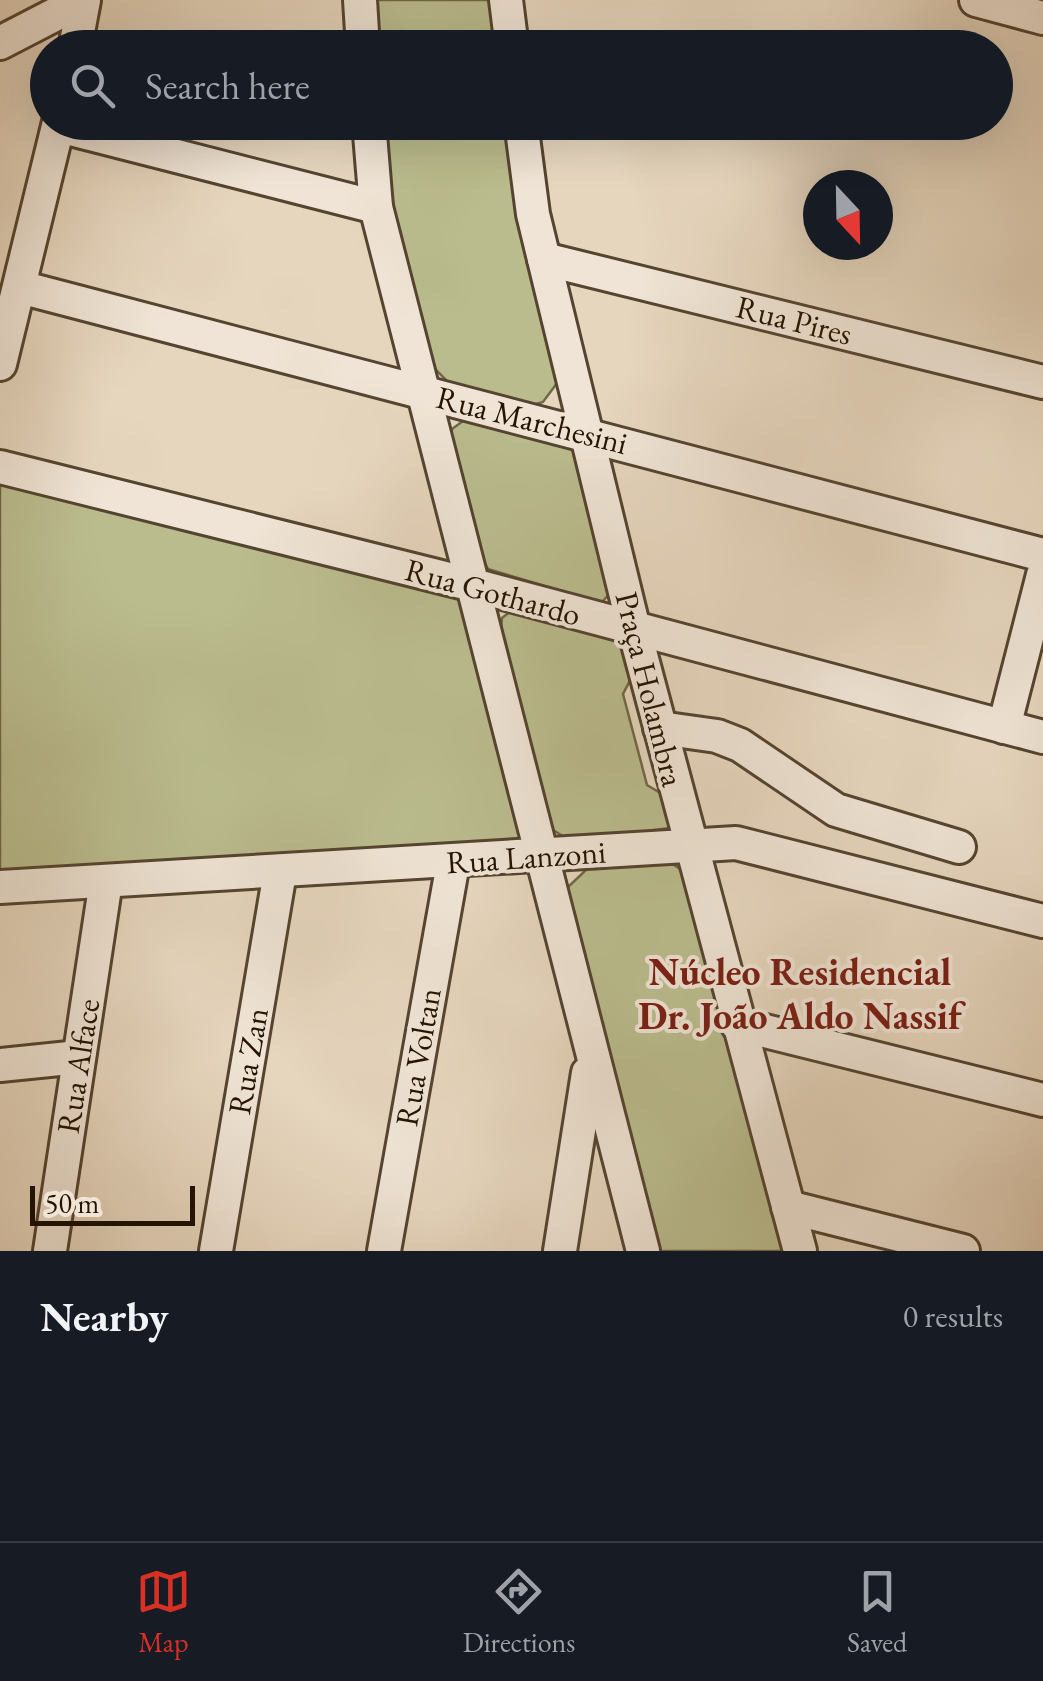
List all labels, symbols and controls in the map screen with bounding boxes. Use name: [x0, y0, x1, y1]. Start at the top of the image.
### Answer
search box: [30, 30, 1013, 140]
icon: search: [65, 58, 120, 113]
text: Search here: [145, 61, 310, 110]
north arrow: [803, 170, 893, 260]
street label: Rua Pires: [732, 285, 856, 355]
street label: Rua Marchesini: [432, 376, 632, 464]
street label: Rua Gothardo: [401, 548, 585, 636]
street label: Praça Holambra: [606, 587, 695, 791]
street label: Rua Lanzoni: [445, 830, 607, 884]
district label: Núcleo Residencial Dr. João Aldo Nassif: [638, 947, 966, 1040]
street label: Rua Voltan: [385, 984, 451, 1130]
street label: Rua Alface: [47, 996, 109, 1136]
street label: Rua Zan: [218, 1004, 278, 1118]
scale bar: [30, 1181, 195, 1226]
text: 50 m: [45, 1185, 99, 1221]
text: Nearby: [40, 1289, 169, 1344]
text: 0 results: [903, 1295, 1003, 1337]
tab: Map: [136, 1564, 191, 1660]
tab: Directions: [463, 1564, 575, 1660]
tab: Saved: [847, 1564, 907, 1660]

